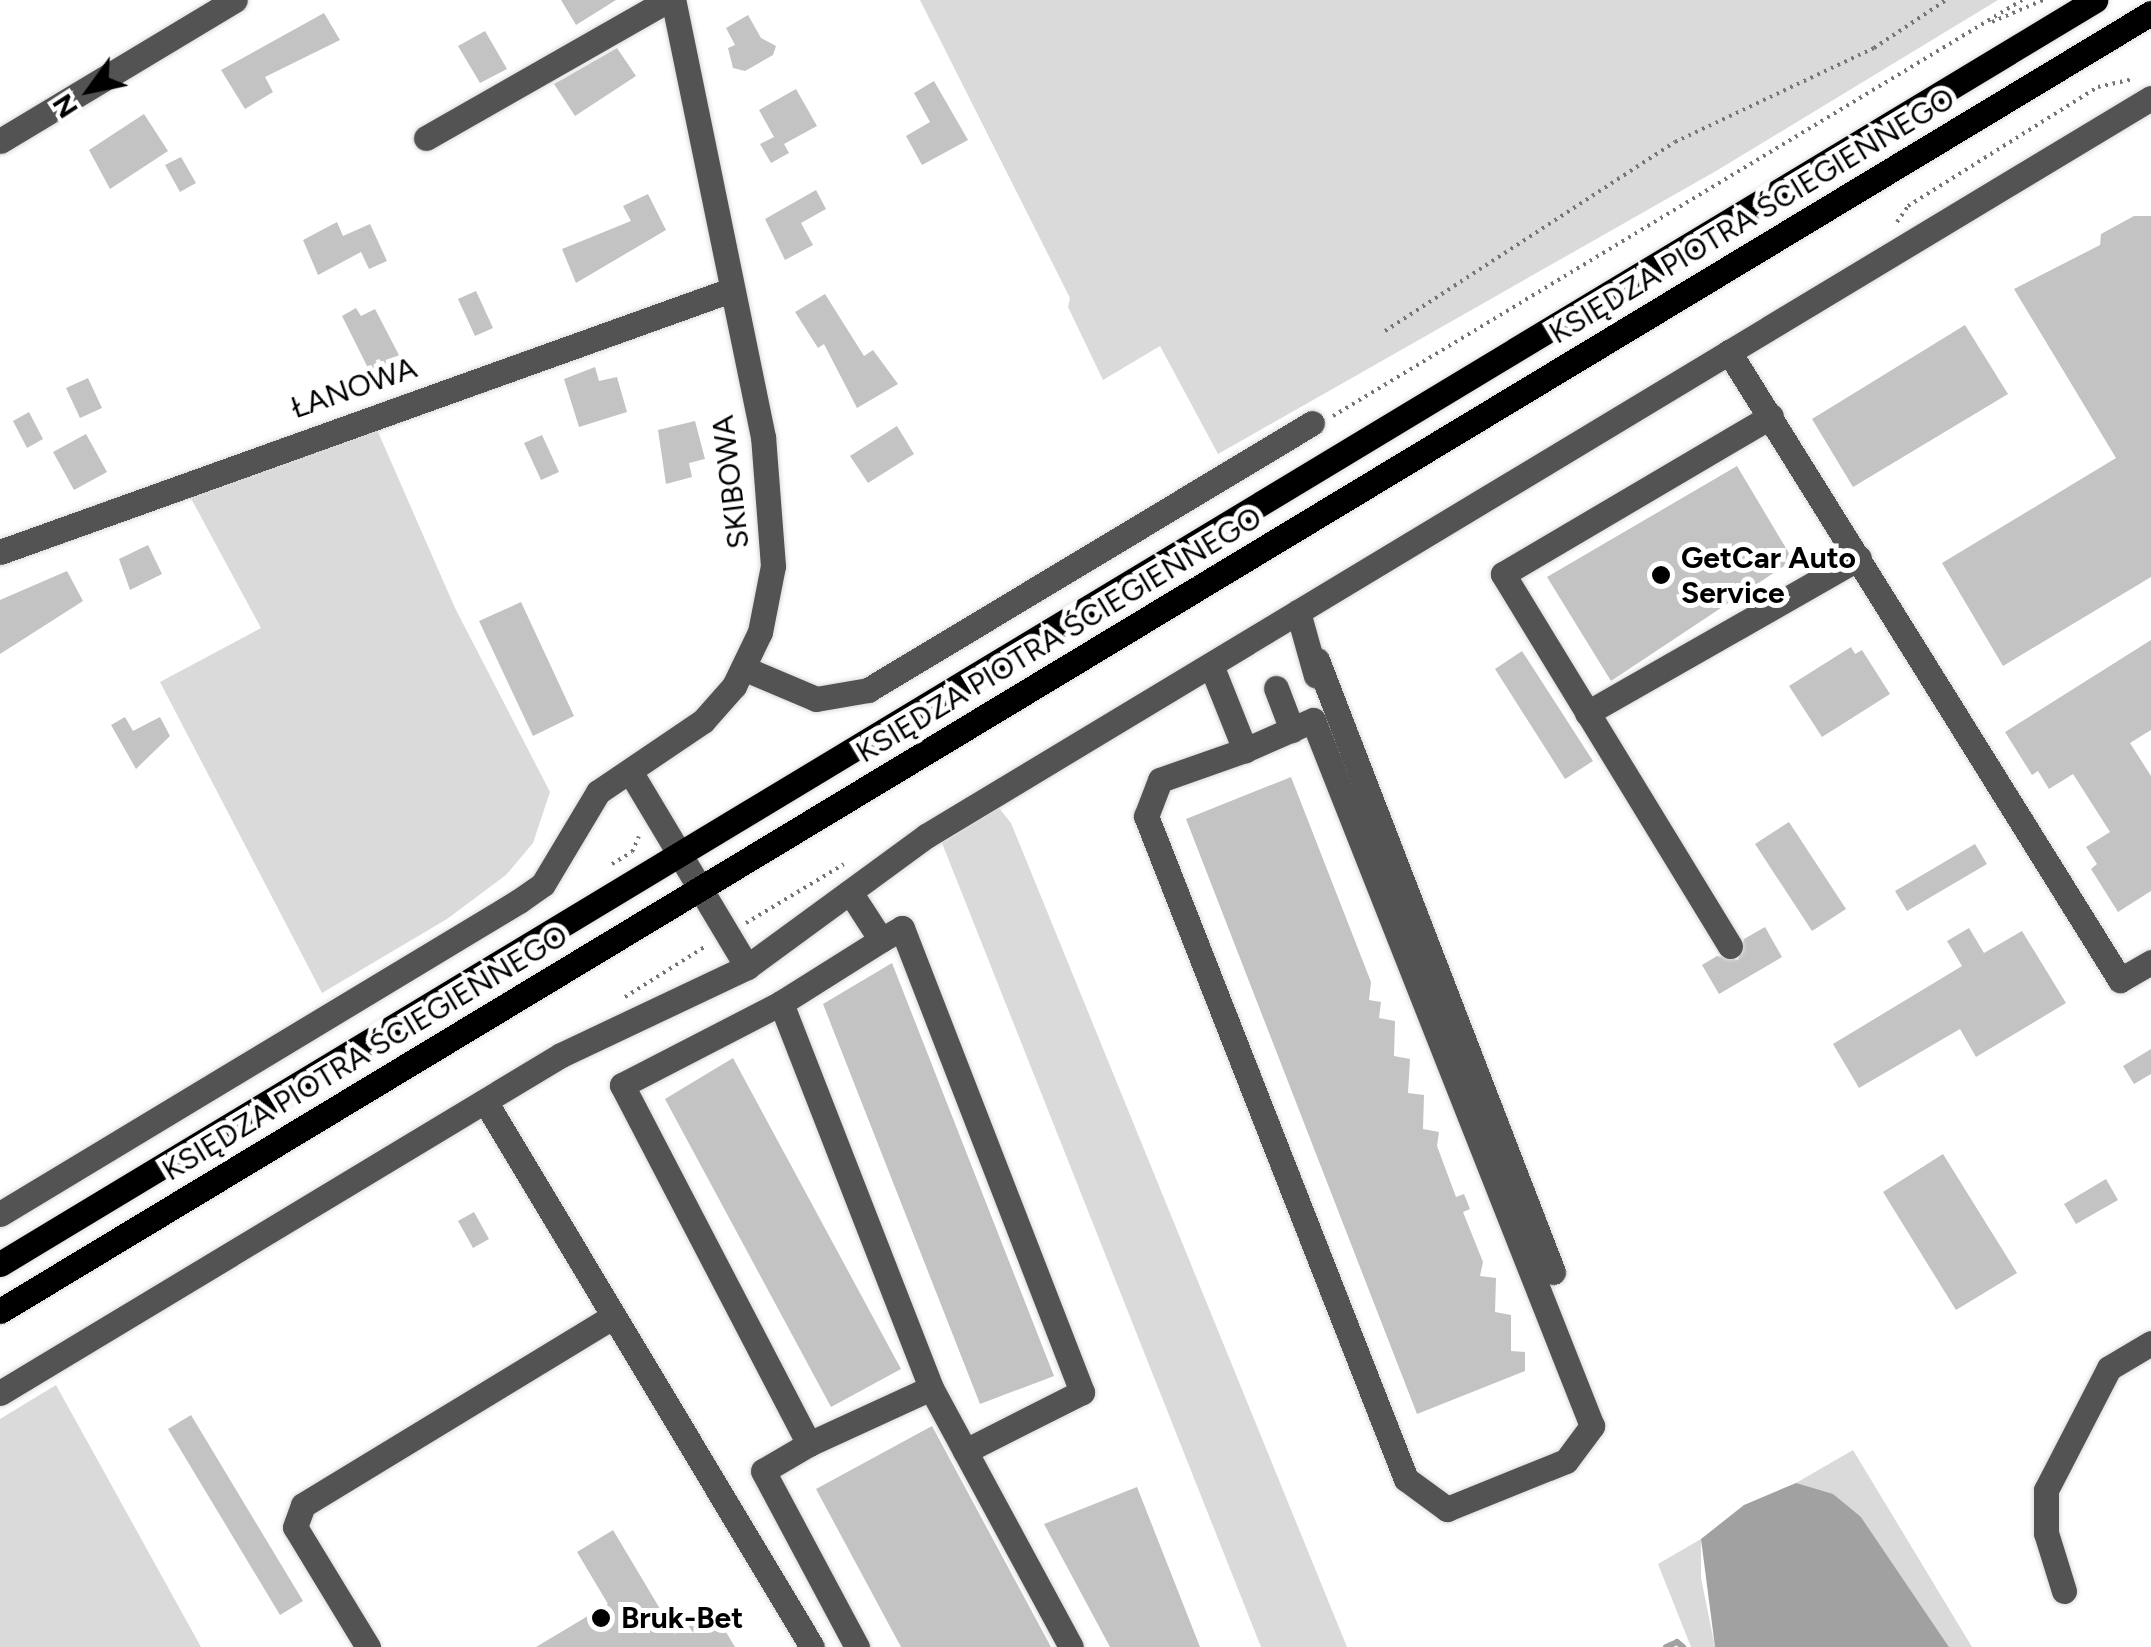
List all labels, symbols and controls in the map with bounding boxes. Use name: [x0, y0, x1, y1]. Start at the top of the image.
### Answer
north arrow: [40, 40, 140, 140]
street label: KSIĘDZA PIOTRA ŚCIEGIENNEGO: [1543, 81, 1961, 351]
text: N: [45, 88, 85, 125]
street label: ŁANOWA: [287, 350, 421, 426]
street label: SKIBOWA: [705, 413, 757, 551]
street label: KSIĘDZA PIOTRA ŚCIEGIENNEGO: [850, 500, 1268, 770]
place label: GetCar Auto Service: [1681, 540, 1856, 610]
marker: GetCar Auto Service: [1650, 564, 1672, 586]
street label: KSIĘDZA PIOTRA ŚCIEGIENNEGO: [156, 918, 574, 1188]
place label: Bruk-Bet: [621, 1600, 743, 1636]
marker: Bruk-Bet: [590, 1607, 612, 1629]

